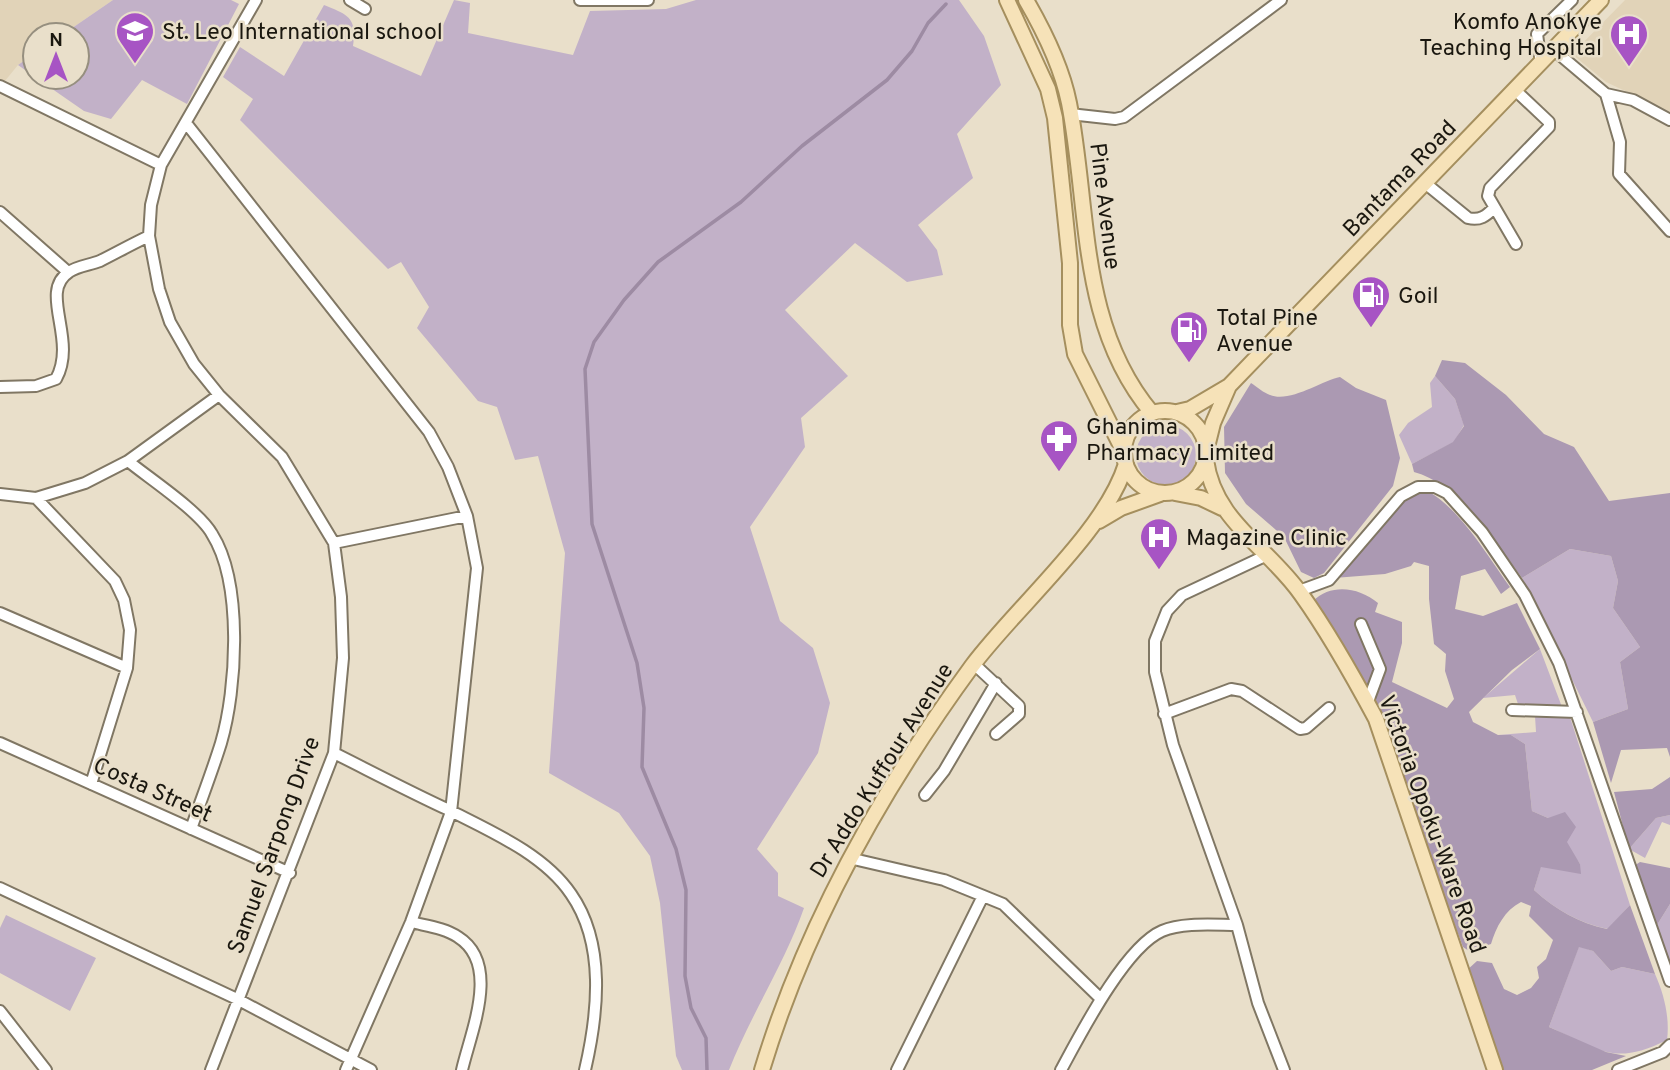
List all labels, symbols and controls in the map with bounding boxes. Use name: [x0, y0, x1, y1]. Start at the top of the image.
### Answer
place label: Komfo Anokye Teaching Hospital: [1419, 9, 1602, 64]
school or university icon: St. Leo International school: [114, 10, 156, 65]
hospital icon: Komfo Anokye Teaching Hospital: [1608, 13, 1650, 68]
place label: St. Leo International school: [162, 19, 443, 48]
north arrow: [21, 21, 91, 91]
text: N: [49, 29, 63, 53]
street label: Bantama Road: [1338, 115, 1464, 244]
street label: Pine Avenue: [1081, 141, 1126, 271]
fuel station icon: Goil: [1350, 274, 1392, 329]
place label: Goil: [1398, 283, 1439, 312]
place label: Total Pine Avenue: [1216, 305, 1318, 360]
fuel station icon: Total Pine Avenue: [1168, 309, 1210, 364]
place label: Ghanima Pharmacy Limited: [1086, 414, 1274, 469]
pharmacy icon: Ghanima Pharmacy Limited: [1038, 418, 1080, 473]
hospital icon: Magazine Clinic: [1138, 516, 1180, 571]
place label: Magazine Clinic: [1186, 525, 1347, 554]
street label: Dr Addo Kuffour Avenue: [805, 658, 961, 884]
street label: Victoria Opoku-Ware Road: [1370, 692, 1491, 958]
street label: Samuel Sarpong Drive: [222, 733, 328, 959]
street label: Costa Street: [88, 752, 216, 830]

